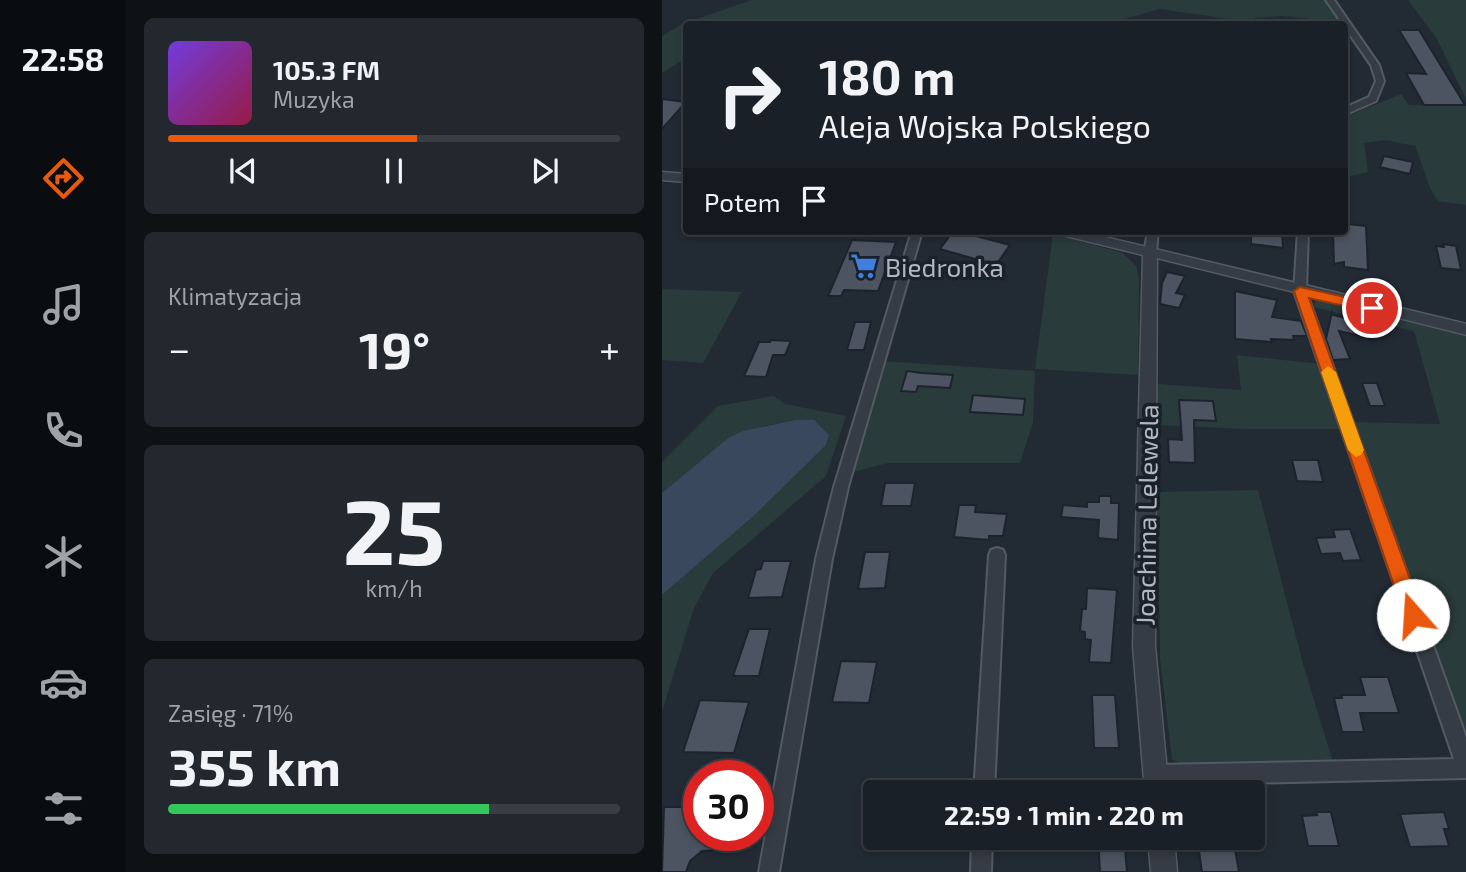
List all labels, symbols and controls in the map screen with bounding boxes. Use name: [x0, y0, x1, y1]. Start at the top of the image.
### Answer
text: 22:58: [21, 39, 105, 77]
text: 180 m: [819, 46, 955, 105]
icon: right: [704, 49, 795, 140]
text: 105.3 FM: [273, 54, 380, 85]
text: Muzyka: [273, 85, 355, 113]
text: Aleja Wojska Polskiego: [819, 106, 1151, 144]
icon: previous: [224, 152, 262, 190]
icon: pause: [375, 152, 413, 190]
icon: next: [526, 152, 564, 190]
icon: directions: [39, 154, 88, 203]
icon: arrive: [795, 182, 833, 220]
text: Potem: [704, 186, 781, 217]
supermarket icon: Biedronka: [849, 251, 879, 281]
place label: Biedronka: [885, 251, 1004, 282]
pin: [1342, 278, 1402, 338]
icon: music: [39, 280, 88, 329]
text: Klimatyzacja: [168, 282, 302, 310]
icon: arrive: [1353, 289, 1391, 327]
text: 19°: [359, 317, 430, 379]
text: −: [168, 325, 190, 371]
text: +: [599, 325, 620, 371]
street label: Joachima Lelewela: [1129, 404, 1163, 626]
icon: phone: [39, 406, 88, 455]
text: 25: [342, 474, 446, 583]
icon: climate: [39, 532, 88, 581]
text: km/h: [365, 574, 423, 602]
position arrow: [1376, 578, 1450, 652]
icon: car: [39, 658, 88, 707]
text: Zasięg · 71%: [168, 699, 293, 727]
text: 355 km: [168, 734, 341, 796]
speed limit sign: 30: [683, 760, 774, 851]
icon: filters: [39, 784, 88, 833]
text: 22:59 · 1 min · 220 m: [944, 799, 1184, 830]

